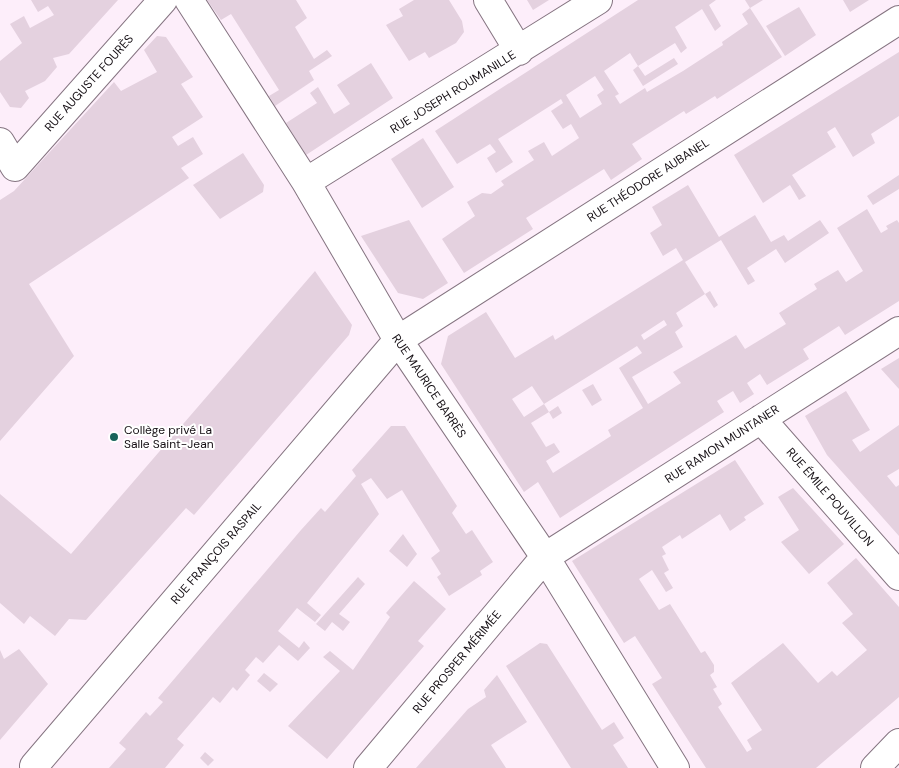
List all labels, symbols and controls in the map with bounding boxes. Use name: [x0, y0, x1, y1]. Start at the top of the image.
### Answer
street label: RUE AUGUSTE FOURÈS: [41, 31, 137, 135]
street label: RUE JOSEPH ROUMANILLE: [387, 47, 519, 137]
street label: RUE THÉODORE AUBANEL: [584, 134, 712, 226]
street label: RUE MAURICE BARRÈS: [388, 331, 470, 441]
street label: RUE RAMON MUNTANER: [662, 401, 782, 487]
place label: Collège privé La Salle Saint-Jean: [124, 422, 214, 452]
marker: Collège privé La Salle Saint-Jean: [108, 431, 120, 443]
street label: RUE ÉMILE POUVILLON: [783, 444, 877, 550]
street label: RUE FRANÇOIS RASPAIL: [167, 498, 265, 608]
street label: RUE PROSPER MÉRIMÉE: [409, 607, 505, 717]

